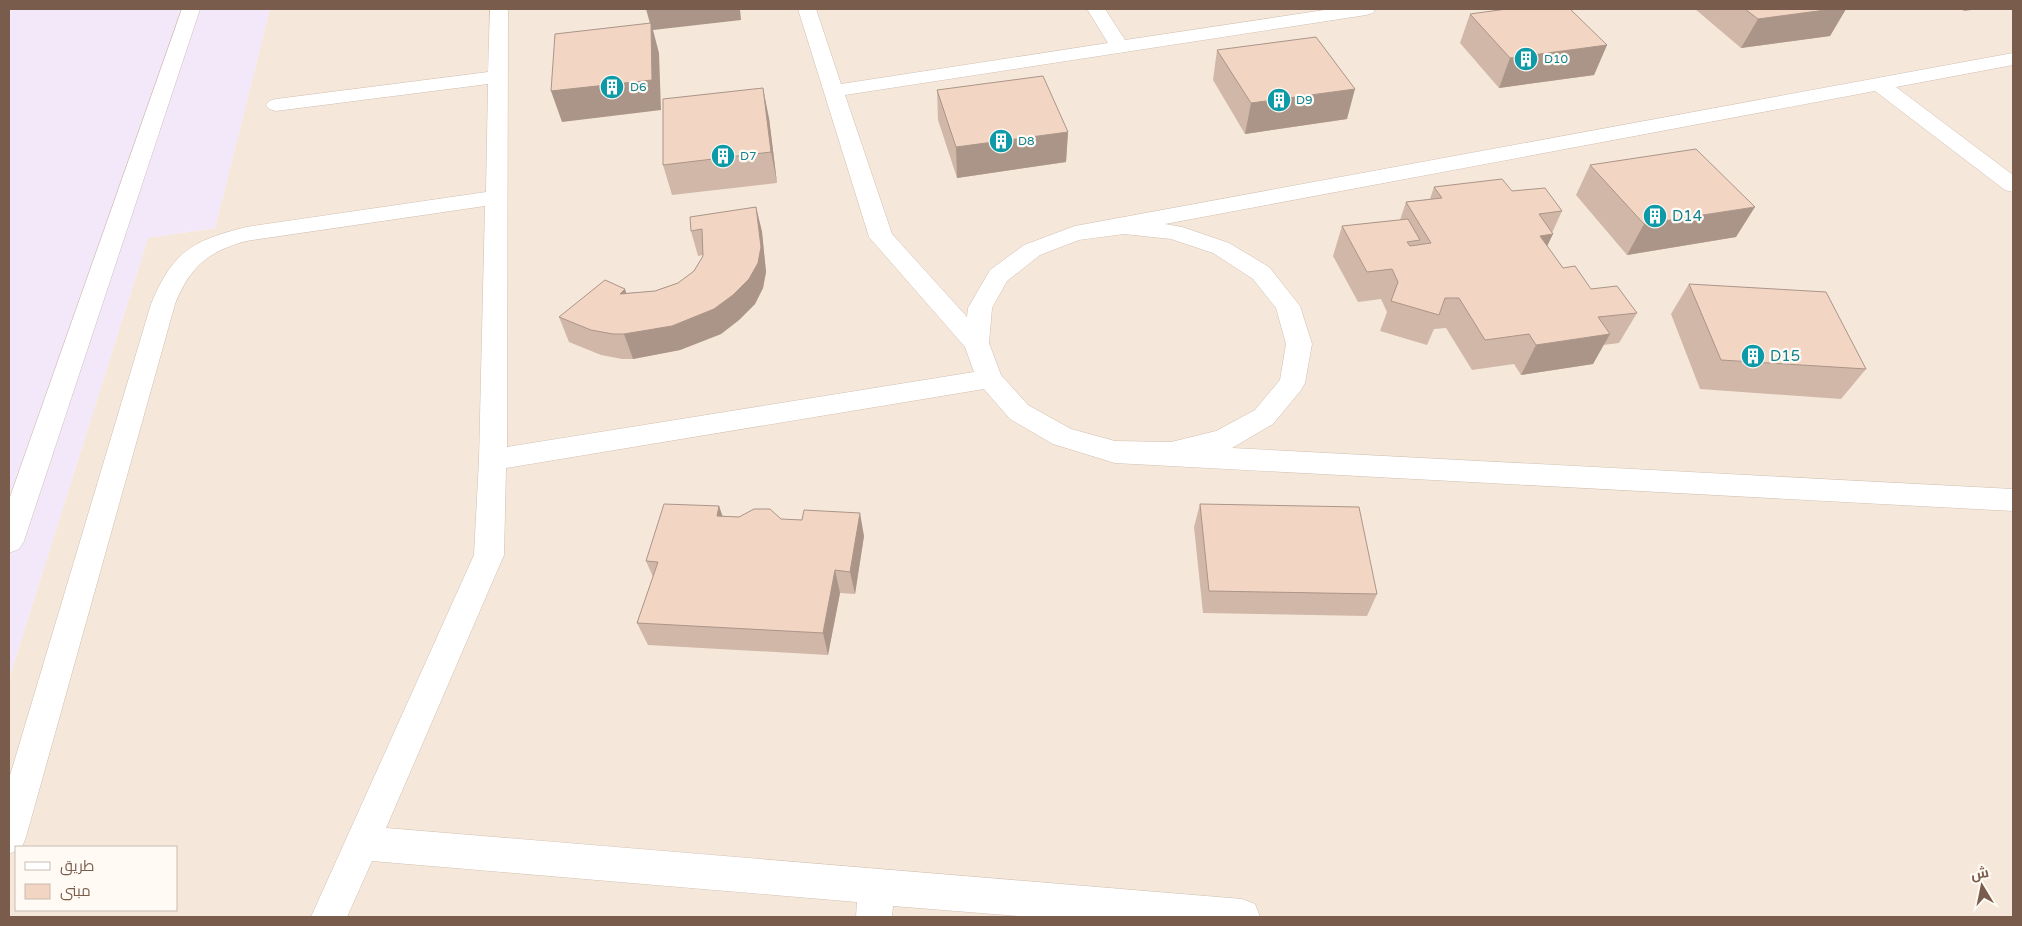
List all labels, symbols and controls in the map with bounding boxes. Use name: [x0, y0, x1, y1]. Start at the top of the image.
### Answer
building icon: D10: [1513, 46, 1539, 72]
place label: D10: [1544, 52, 1569, 66]
building icon: D6: [599, 74, 625, 100]
place label: D6: [630, 80, 647, 94]
building icon: D9: [1266, 87, 1292, 113]
place label: D9: [1296, 93, 1313, 107]
building icon: D8: [988, 128, 1014, 154]
place label: D8: [1018, 134, 1035, 148]
building icon: D7: [710, 143, 736, 169]
place label: D7: [740, 149, 757, 163]
building icon: D14: [1642, 203, 1668, 229]
place label: D14: [1672, 207, 1702, 225]
building icon: D15: [1740, 343, 1766, 369]
place label: D15: [1770, 347, 1800, 365]
legend: [15, 846, 178, 911]
text: طريق: [60, 857, 94, 876]
north arrow: [1957, 861, 2007, 911]
text: ش: [1970, 864, 1990, 884]
text: مبنى: [60, 882, 91, 901]

